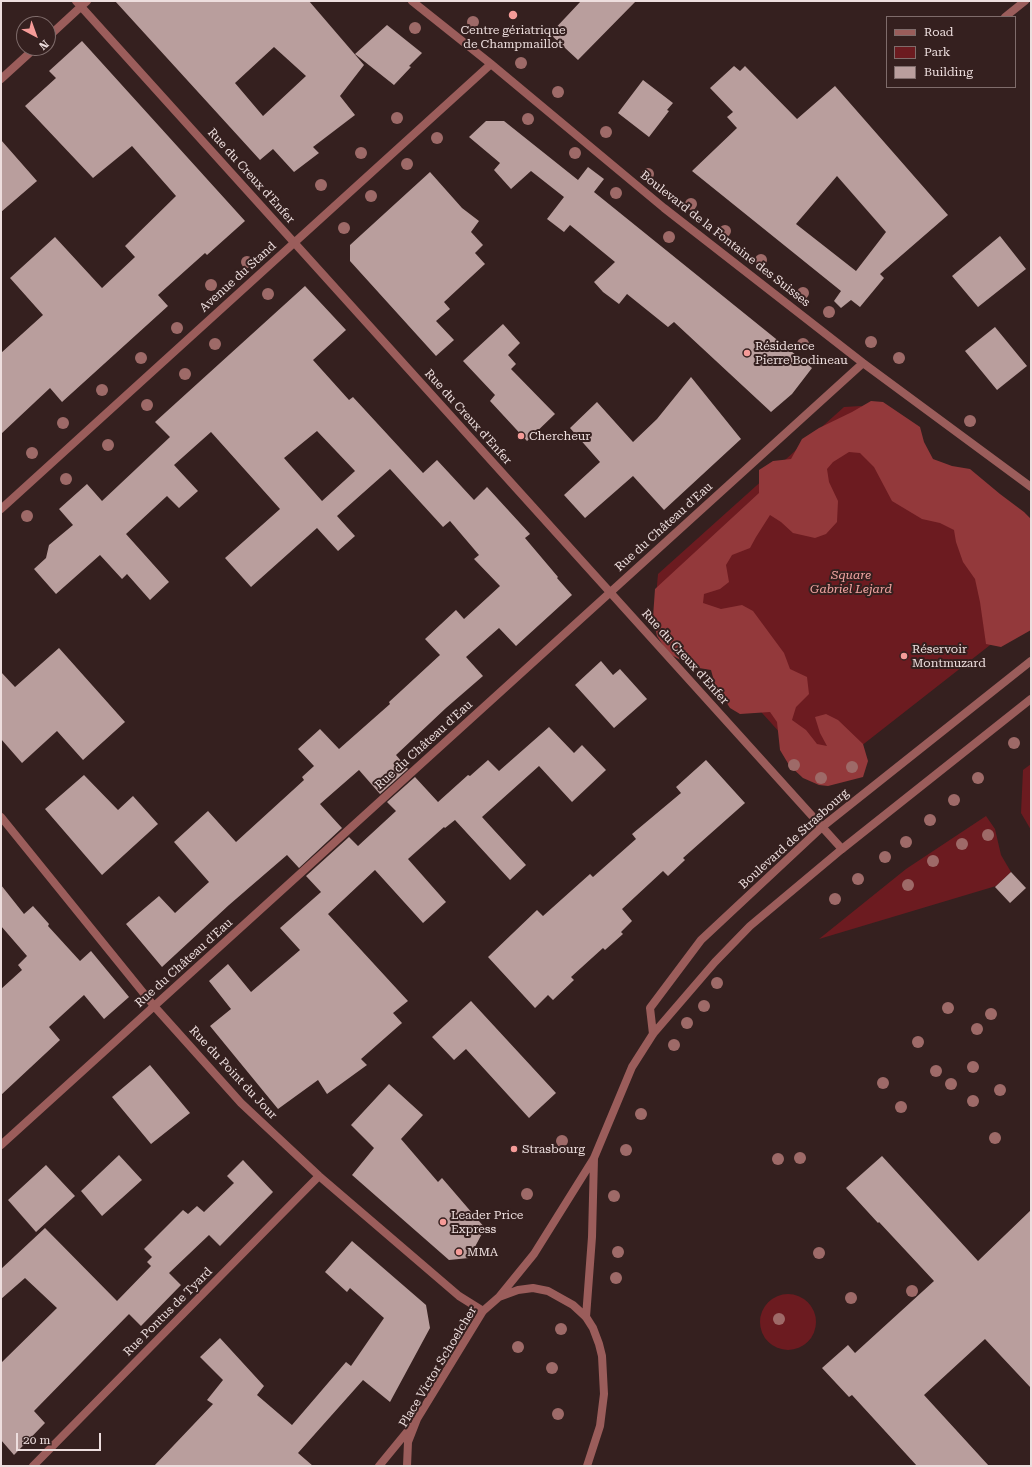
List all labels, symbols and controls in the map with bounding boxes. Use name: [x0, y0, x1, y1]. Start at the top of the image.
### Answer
marker: Centre gériatrique de Champmaillot: [507, 9, 519, 21]
north arrow: [16, 16, 56, 56]
legend: [886, 16, 1016, 88]
place label: Centre gériatrique de Champmaillot: [460, 23, 566, 51]
text: Road: [924, 25, 953, 39]
text: N: [36, 37, 51, 52]
text: Park: [924, 45, 950, 59]
text: Building: [924, 65, 973, 79]
street label: Rue du Creux d'Enfer: [205, 125, 297, 227]
street label: Boulevard de la Fontaine des Suisses: [637, 168, 813, 310]
street label: Avenue du Stand: [197, 239, 279, 315]
place label: Résidence Pierre Bodineau: [755, 339, 848, 367]
marker: Résidence Pierre Bodineau: [742, 348, 752, 358]
street label: Rue du Creux d'Enfer: [422, 366, 514, 468]
place label: Chercheur: [529, 429, 590, 443]
marker: Chercheur: [516, 431, 526, 441]
street label: Rue du Château d'Eau: [612, 479, 716, 575]
park label: Square Gabriel Lejard: [810, 568, 892, 596]
street label: Rue du Creux d'Enfer: [639, 606, 731, 708]
place label: Réservoir Montmuzard: [912, 642, 986, 670]
marker: Réservoir Montmuzard: [899, 651, 909, 661]
street label: Rue du Château d'Eau: [372, 697, 476, 793]
street label: Boulevard de Strasbourg: [736, 786, 852, 892]
street label: Rue du Château d'Eau: [132, 915, 236, 1011]
street label: Rue du Point du Jour: [186, 1024, 280, 1122]
place label: Strasbourg: [522, 1142, 585, 1156]
marker: Strasbourg: [509, 1144, 519, 1154]
place label: Leader Price Express: [451, 1208, 523, 1236]
marker: Leader Price Express: [438, 1217, 448, 1227]
place label: MMA: [467, 1245, 498, 1259]
marker: MMA: [454, 1247, 464, 1257]
street label: Rue Pontus de Tyard: [121, 1265, 215, 1359]
street label: Place Victor Schoelcher: [396, 1304, 480, 1430]
scale bar: [18, 1425, 103, 1451]
text: 20 m: [23, 1433, 50, 1447]

